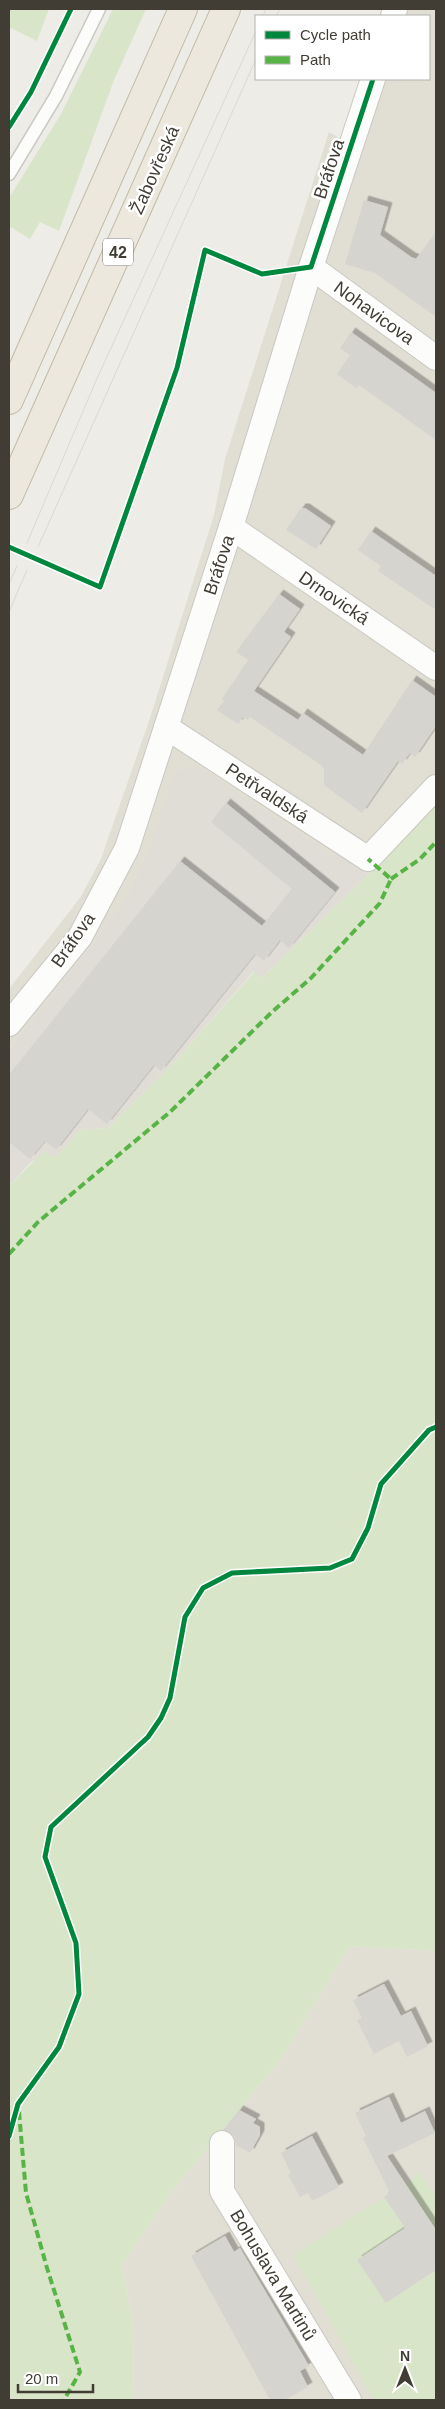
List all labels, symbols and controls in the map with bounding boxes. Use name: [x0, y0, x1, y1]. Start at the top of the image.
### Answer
legend: [255, 15, 430, 80]
text: Cycle path: [300, 26, 371, 43]
text: Path: [300, 51, 331, 68]
street label: Žabovřeská: [127, 122, 184, 217]
street label: Bráfova: [310, 135, 348, 202]
road number: 42: [103, 238, 133, 266]
street label: Nohavicova: [330, 277, 419, 349]
street label: Bráfova: [200, 531, 238, 598]
street label: Drnovická: [295, 567, 374, 629]
street label: Petřvaldská: [222, 759, 313, 828]
street label: Bráfova: [47, 908, 100, 971]
street label: Bohuslava Martinů: [226, 2206, 320, 2344]
north arrow: [380, 2344, 430, 2394]
text: N: [400, 2348, 410, 2364]
scale bar: [18, 2362, 92, 2394]
text: 20 m: [25, 2370, 58, 2387]

